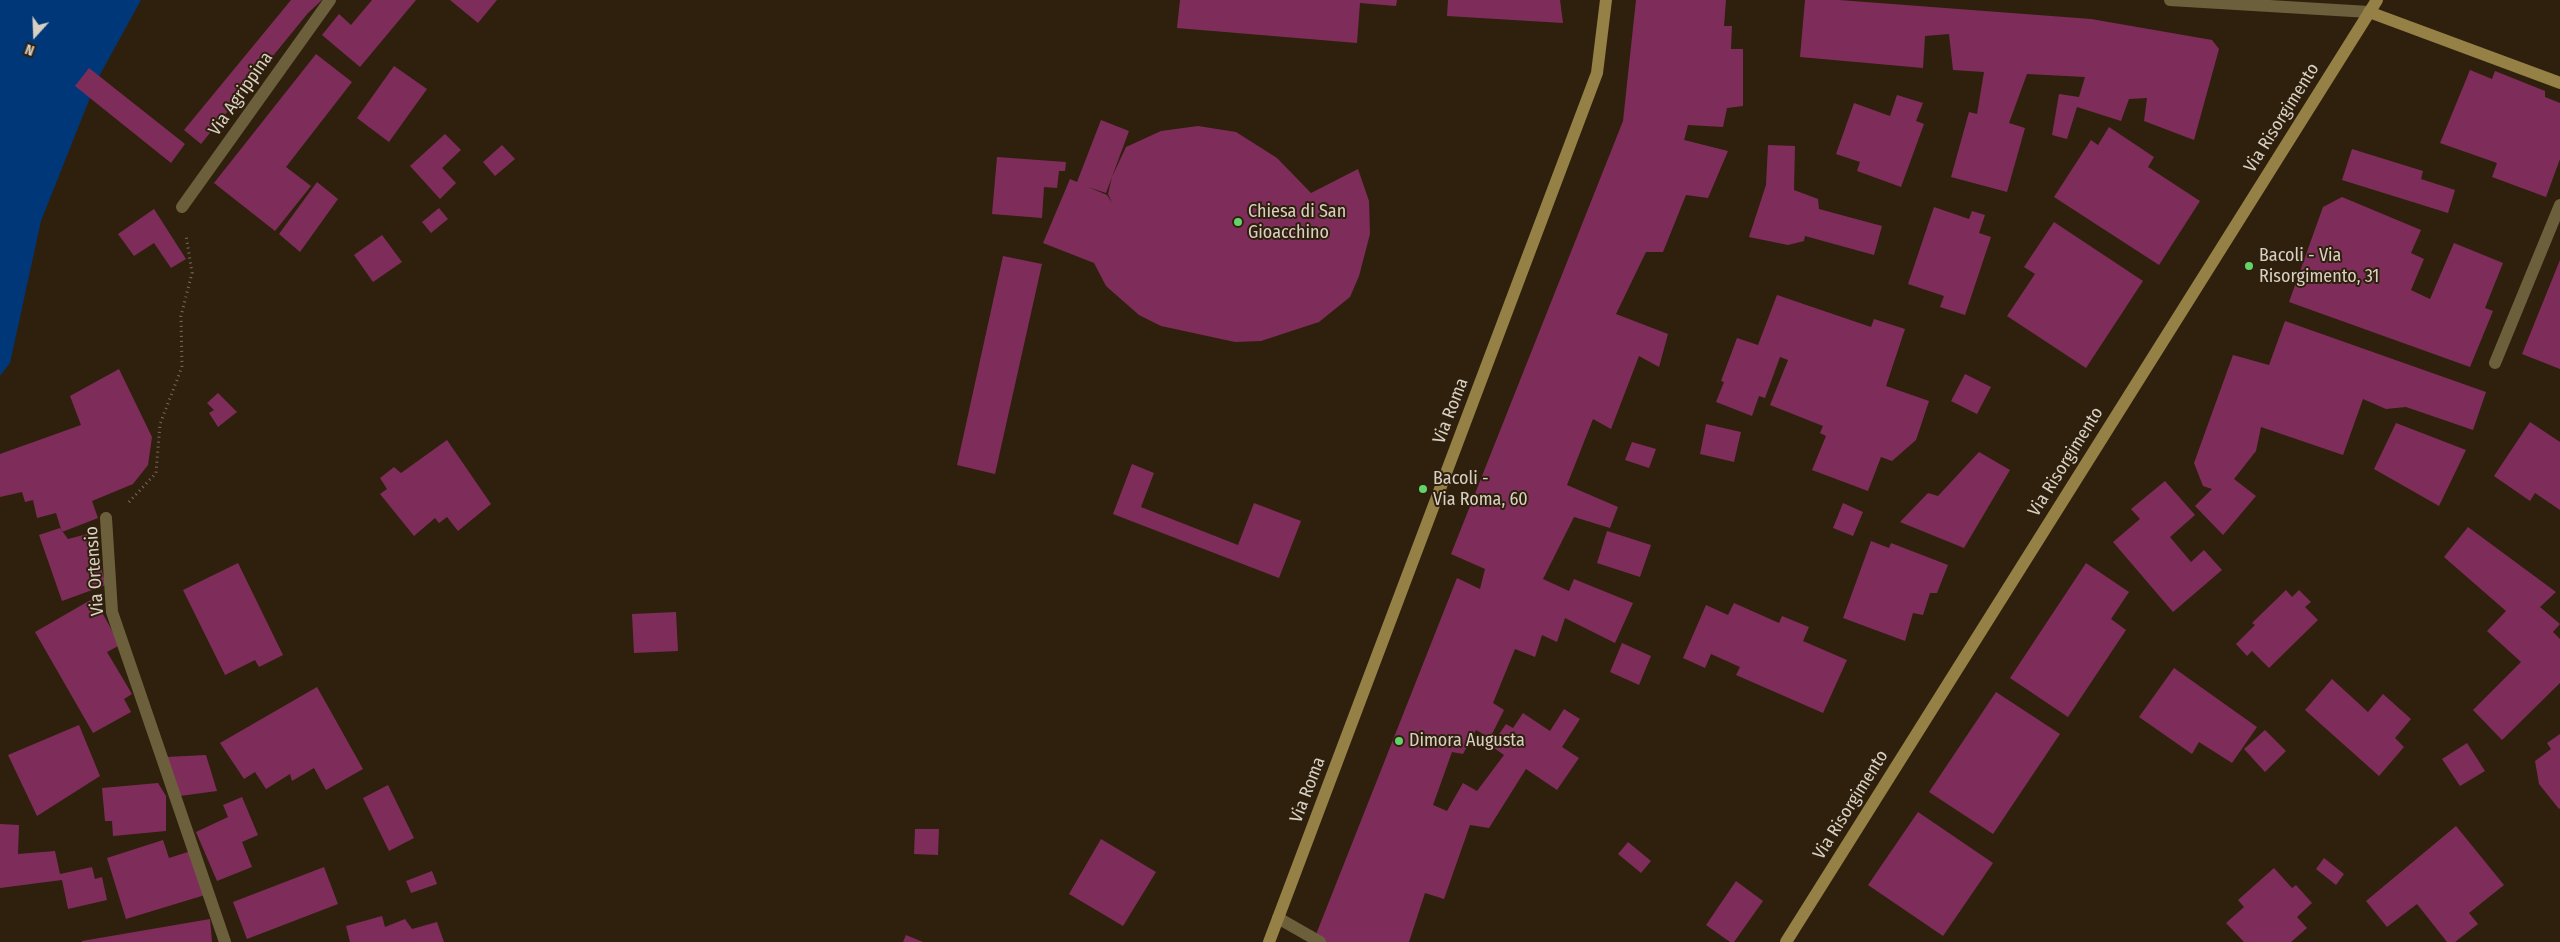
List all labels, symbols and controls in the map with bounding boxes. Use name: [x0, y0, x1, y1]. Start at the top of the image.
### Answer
north arrow: [10, 10, 60, 60]
text: N: [23, 40, 37, 59]
street label: Via Agrippina: [204, 48, 278, 140]
street label: Via Risorgimento: [2240, 59, 2324, 177]
place label: Chiesa di San Gioacchino: [1248, 201, 1346, 243]
marker: Chiesa di San Gioacchino: [1232, 216, 1244, 228]
place label: Bacoli - Via Risorgimento, 31: [2259, 245, 2379, 288]
marker: Bacoli - Via Risorgimento, 31: [2243, 260, 2255, 272]
street label: Via Roma: [1429, 375, 1473, 447]
street label: Via Risorgimento: [2024, 403, 2108, 521]
place label: Bacoli - Via Roma, 60: [1433, 468, 1528, 510]
marker: Bacoli - Via Roma, 60: [1417, 483, 1429, 495]
street label: Via Ortensio: [81, 525, 109, 617]
place label: Dimora Augusta: [1409, 730, 1525, 752]
marker: Dimora Augusta: [1393, 735, 1405, 747]
street label: Via Risorgimento: [1809, 746, 1893, 864]
street label: Via Roma: [1286, 754, 1330, 826]

